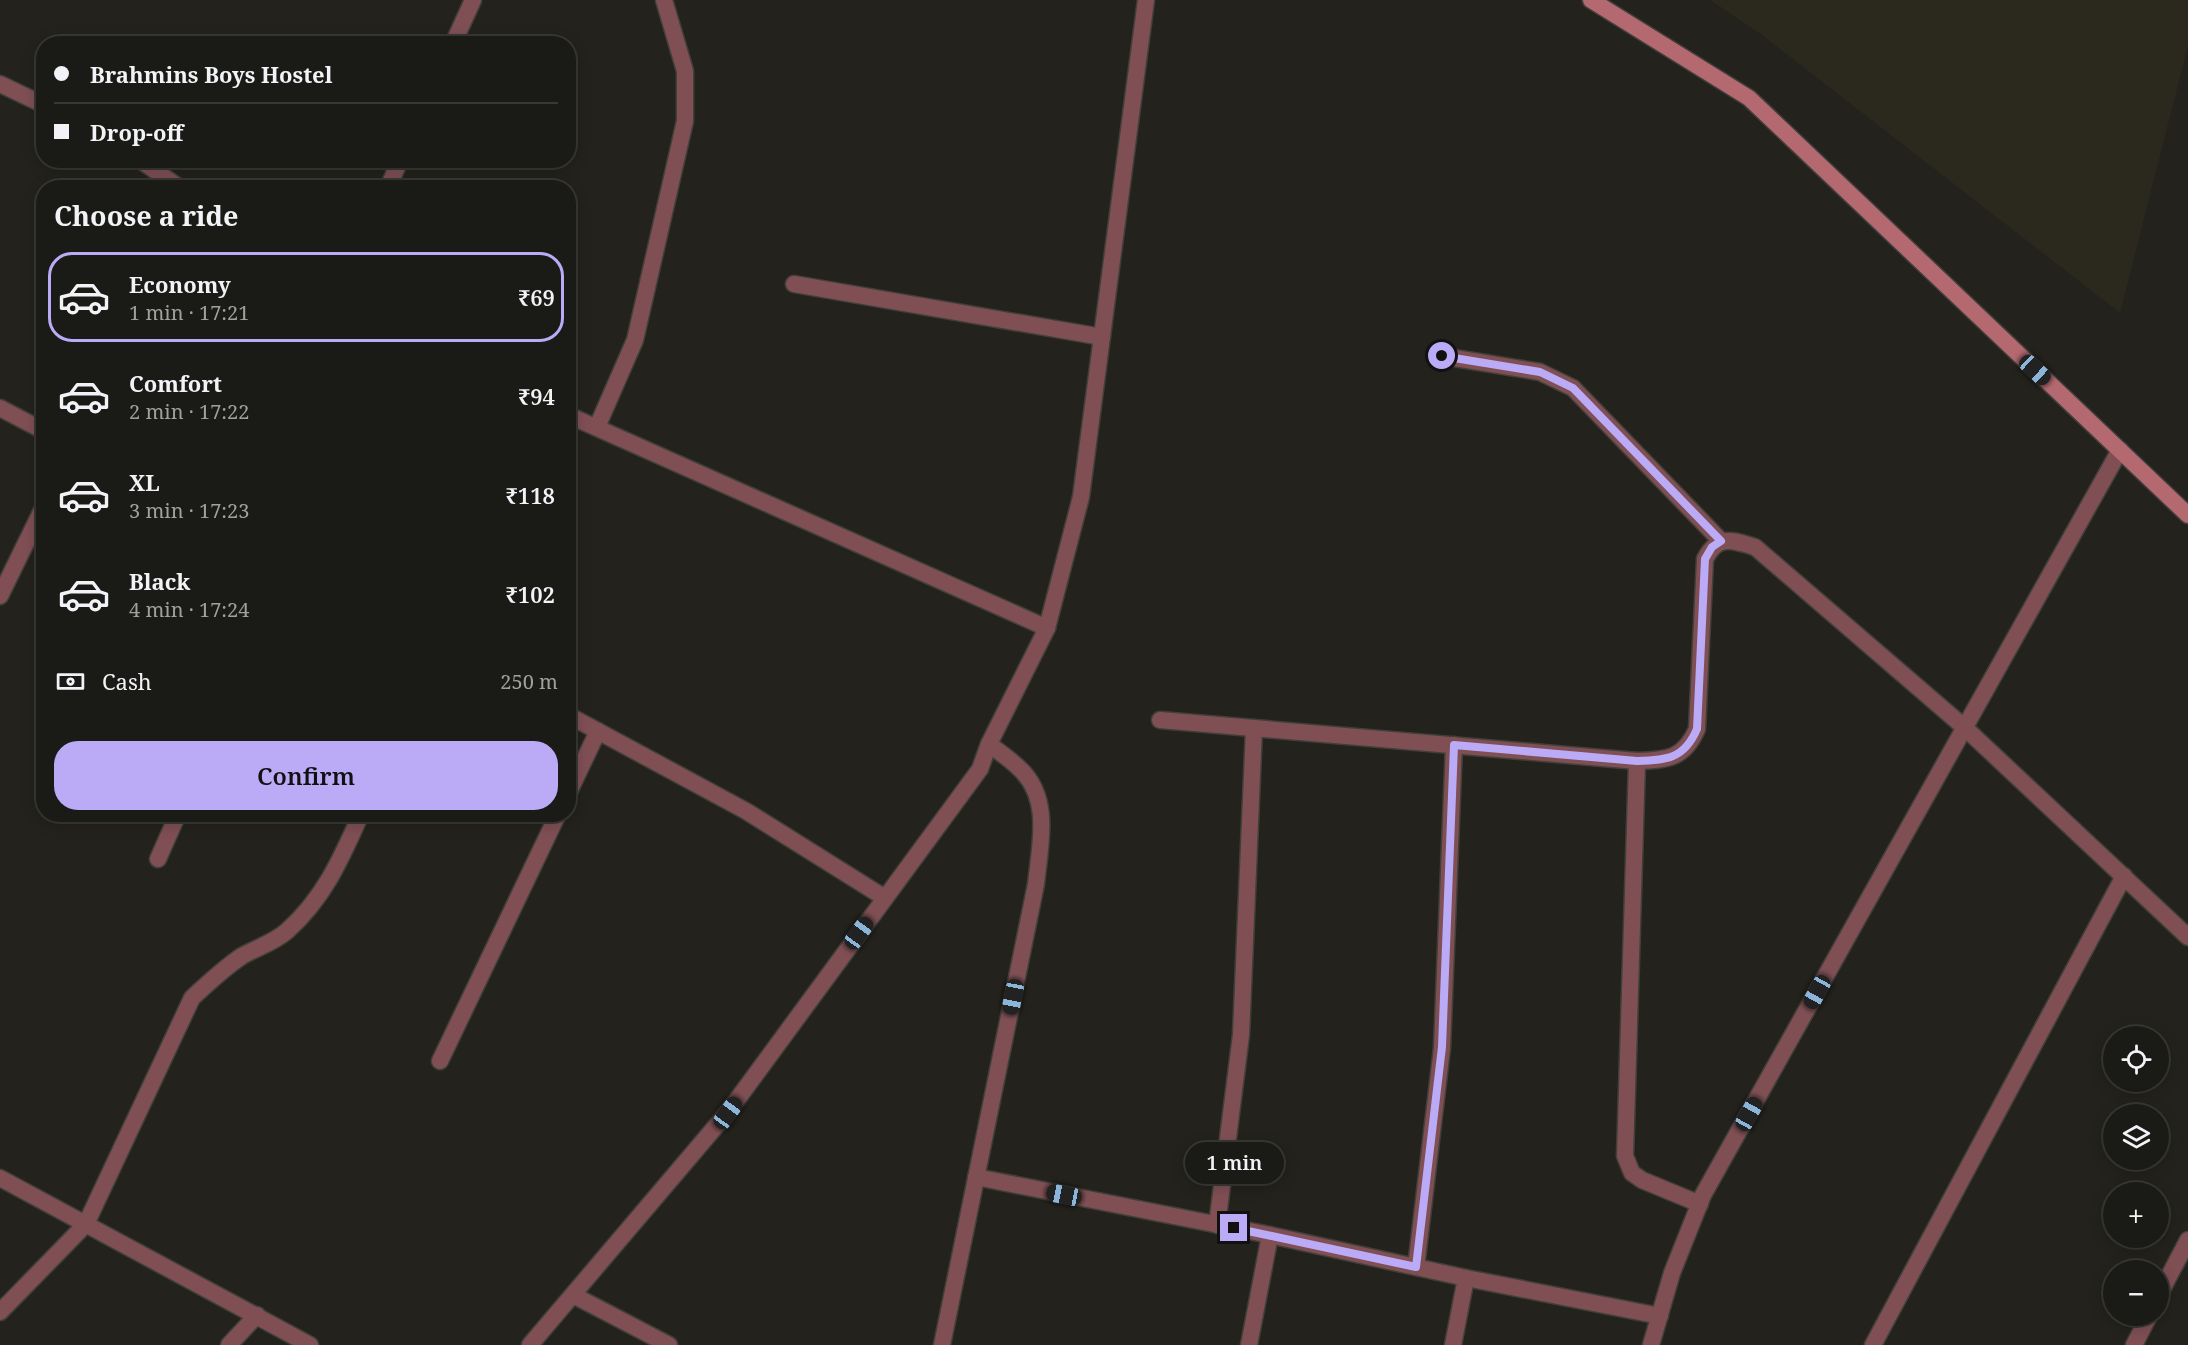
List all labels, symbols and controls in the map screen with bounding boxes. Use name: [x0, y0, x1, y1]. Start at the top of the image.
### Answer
text: Brahmins Boys Hostel: [90, 59, 332, 89]
text: Drop-off: [90, 117, 183, 147]
text: Choose a ride: [54, 197, 239, 234]
text: Economy: [129, 269, 231, 299]
icon: car: [57, 270, 111, 324]
text: ₹69: [518, 282, 555, 312]
text: 1 min · 17:21: [129, 299, 249, 326]
route start: [1428, 342, 1455, 369]
car: [2016, 351, 2054, 389]
text: Comfort: [129, 368, 222, 398]
icon: car: [57, 369, 111, 423]
text: ₹94: [518, 381, 555, 411]
text: 2 min · 17:22: [129, 398, 249, 425]
text: XL: [129, 467, 160, 497]
icon: car: [57, 468, 111, 522]
text: ₹118: [506, 480, 555, 510]
text: 3 min · 17:23: [129, 497, 249, 524]
text: Black: [129, 566, 190, 596]
icon: car: [57, 567, 111, 621]
text: ₹102: [506, 579, 555, 609]
text: 4 min · 17:24: [129, 596, 249, 623]
icon: cash: [54, 665, 87, 698]
text: Cash: [102, 666, 152, 696]
text: 250 m: [500, 668, 558, 695]
button: Confirm: [54, 741, 558, 810]
car: [841, 913, 877, 953]
car: [1800, 972, 1834, 1012]
car: [1001, 978, 1025, 1016]
map controls: [2103, 1026, 2169, 1326]
button: locate: [2103, 1026, 2169, 1092]
car: [710, 1093, 746, 1133]
car: [1732, 1094, 1766, 1134]
button: layers: [2103, 1104, 2169, 1170]
callout: 1 min: [1184, 1141, 1284, 1183]
text: 1 min: [1207, 1149, 1262, 1176]
button: +: [2103, 1182, 2169, 1248]
car: [1045, 1183, 1083, 1207]
route end: [1220, 1214, 1247, 1241]
button: −: [2103, 1260, 2169, 1326]

